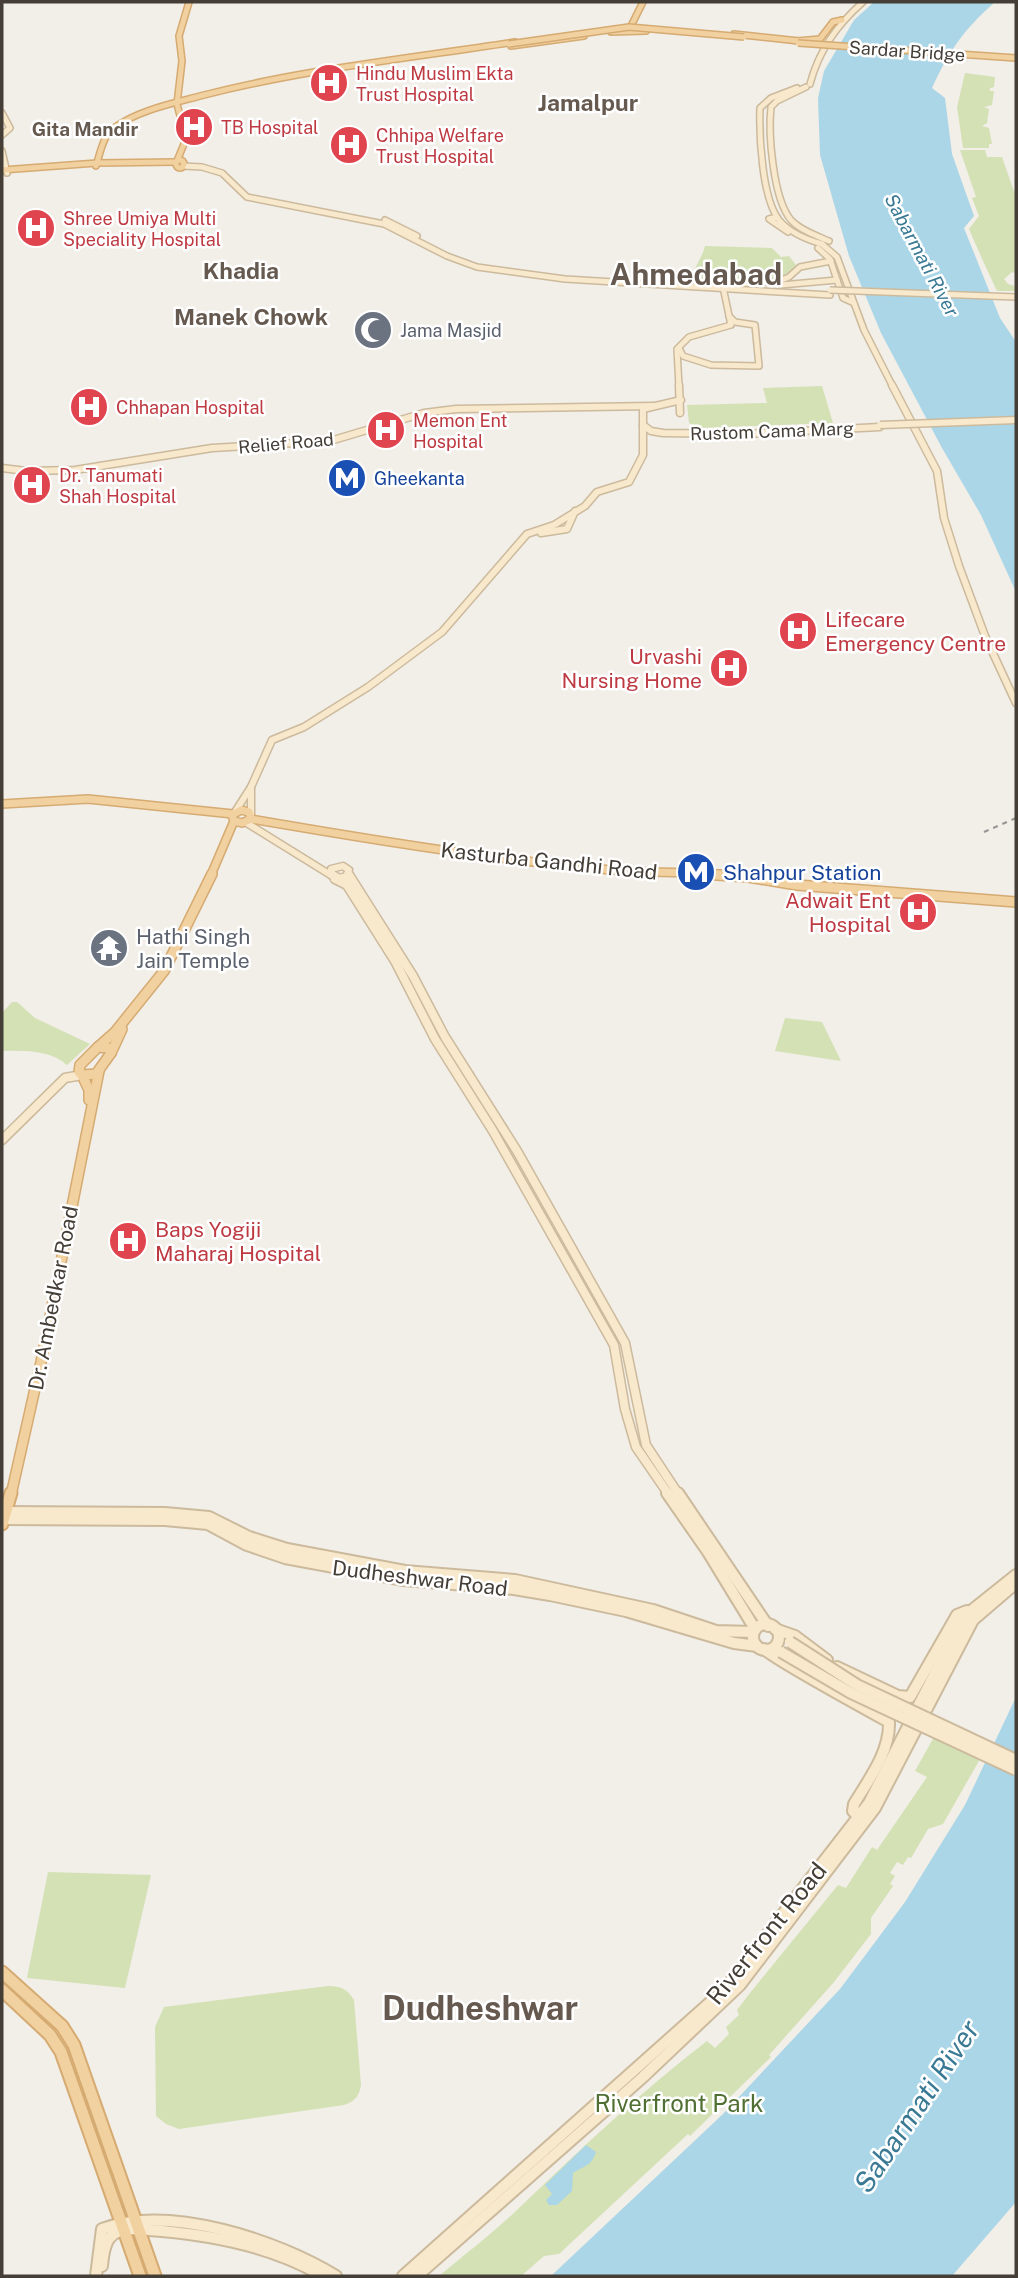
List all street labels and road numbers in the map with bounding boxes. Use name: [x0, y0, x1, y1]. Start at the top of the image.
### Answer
street label: Sardar Bridge: [848, 36, 966, 66]
street label: Rustom Cama Marg: [690, 418, 854, 444]
street label: Relief Road: [237, 428, 335, 458]
street label: Kasturba Gandhi Road: [439, 837, 659, 885]
street label: Dr. Ambedkar Road: [23, 1204, 83, 1392]
street label: Dudheshwar Road: [331, 1555, 509, 1601]
street label: Riverfront Road: [700, 1856, 832, 2010]

